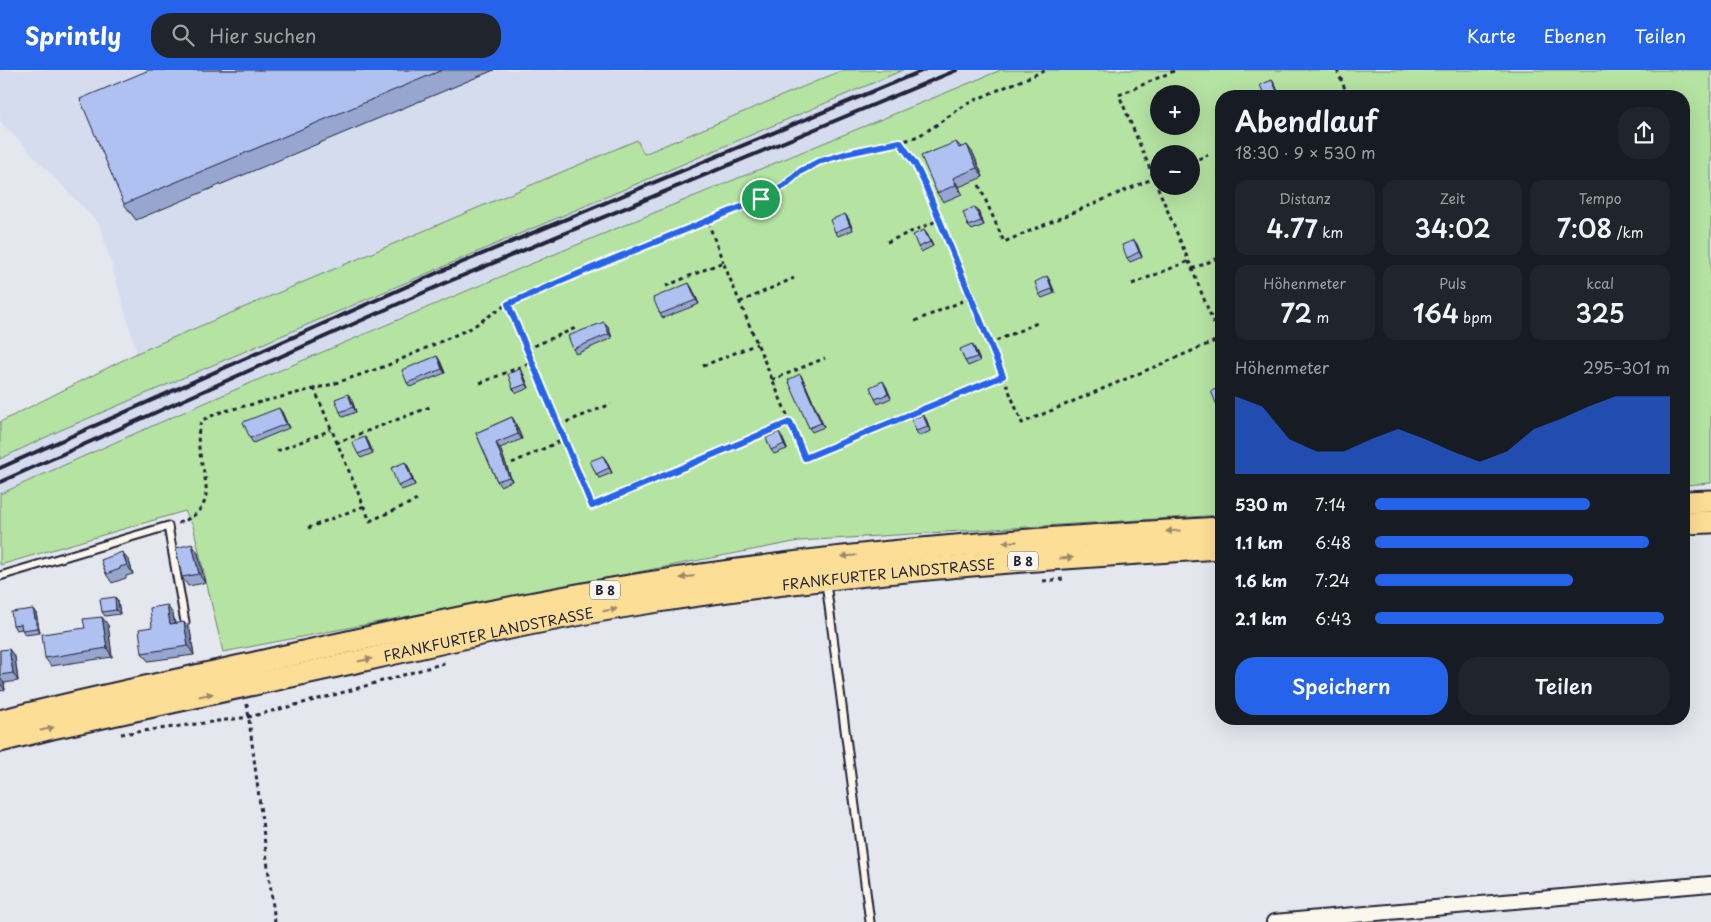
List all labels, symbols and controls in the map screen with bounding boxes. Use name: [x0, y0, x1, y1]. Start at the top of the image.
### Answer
search box: [151, 13, 501, 58]
text: Sprintly: [25, 17, 121, 53]
icon: search: [169, 21, 197, 49]
text: Hier suchen: [209, 21, 317, 49]
text: Karte: [1467, 22, 1516, 49]
text: Ebenen: [1544, 22, 1607, 49]
text: Teilen: [1635, 22, 1686, 49]
map controls: [1150, 85, 1200, 195]
button: +: [1150, 85, 1200, 135]
text: Abendlauf: [1235, 99, 1378, 142]
button: share: [1618, 107, 1670, 159]
text: 18:30 · 9 × 530 m: [1235, 140, 1376, 164]
button: −: [1150, 145, 1200, 195]
pin: [740, 178, 782, 220]
icon: arrive: [747, 185, 775, 213]
text: Distanz: [1279, 188, 1331, 209]
text: Zeit: [1440, 188, 1465, 209]
text: Tempo: [1579, 188, 1622, 209]
text: 4.77: [1266, 209, 1318, 247]
text: 34:02: [1414, 209, 1491, 247]
text: 7:08: [1557, 209, 1612, 247]
text: km: [1318, 222, 1343, 243]
text: /km: [1612, 222, 1644, 243]
text: Höhenmeter: [1264, 273, 1346, 294]
text: Puls: [1439, 273, 1466, 294]
text: kcal: [1586, 273, 1614, 294]
text: 72: [1280, 294, 1312, 332]
text: 164: [1413, 294, 1459, 332]
text: 325: [1576, 294, 1625, 332]
text: m: [1312, 307, 1329, 328]
text: bpm: [1459, 307, 1492, 328]
text: Höhenmeter: [1235, 355, 1329, 379]
text: 295–301 m: [1583, 355, 1670, 379]
text: 530 m: [1235, 492, 1288, 516]
text: 7:14: [1315, 492, 1346, 516]
one-way arrow: [1164, 527, 1180, 535]
text: 1.1 km: [1235, 530, 1283, 554]
text: 6:48: [1315, 530, 1351, 554]
one-way arrow: [1002, 538, 1018, 546]
one-way arrow: [840, 552, 856, 560]
road number: B 8: [1008, 552, 1038, 571]
street label: FRANKFURTER LANDSTRASSE: [781, 553, 996, 595]
one-way arrow: [1058, 553, 1074, 561]
text: 1.6 km: [1235, 568, 1287, 592]
text: 7:24: [1315, 568, 1350, 592]
one-way arrow: [679, 573, 695, 581]
road number: B 8: [590, 580, 620, 600]
street label: FRANKFURTER LANDSTRASSE: [381, 601, 595, 666]
one-way arrow: [602, 605, 618, 613]
text: 2.1 km: [1235, 606, 1287, 630]
text: 6:43: [1315, 606, 1352, 630]
one-way arrow: [357, 655, 373, 663]
button: Speichern: [1235, 657, 1448, 715]
button: Teilen: [1458, 657, 1670, 715]
one-way arrow: [198, 690, 214, 698]
one-way arrow: [40, 725, 55, 733]

